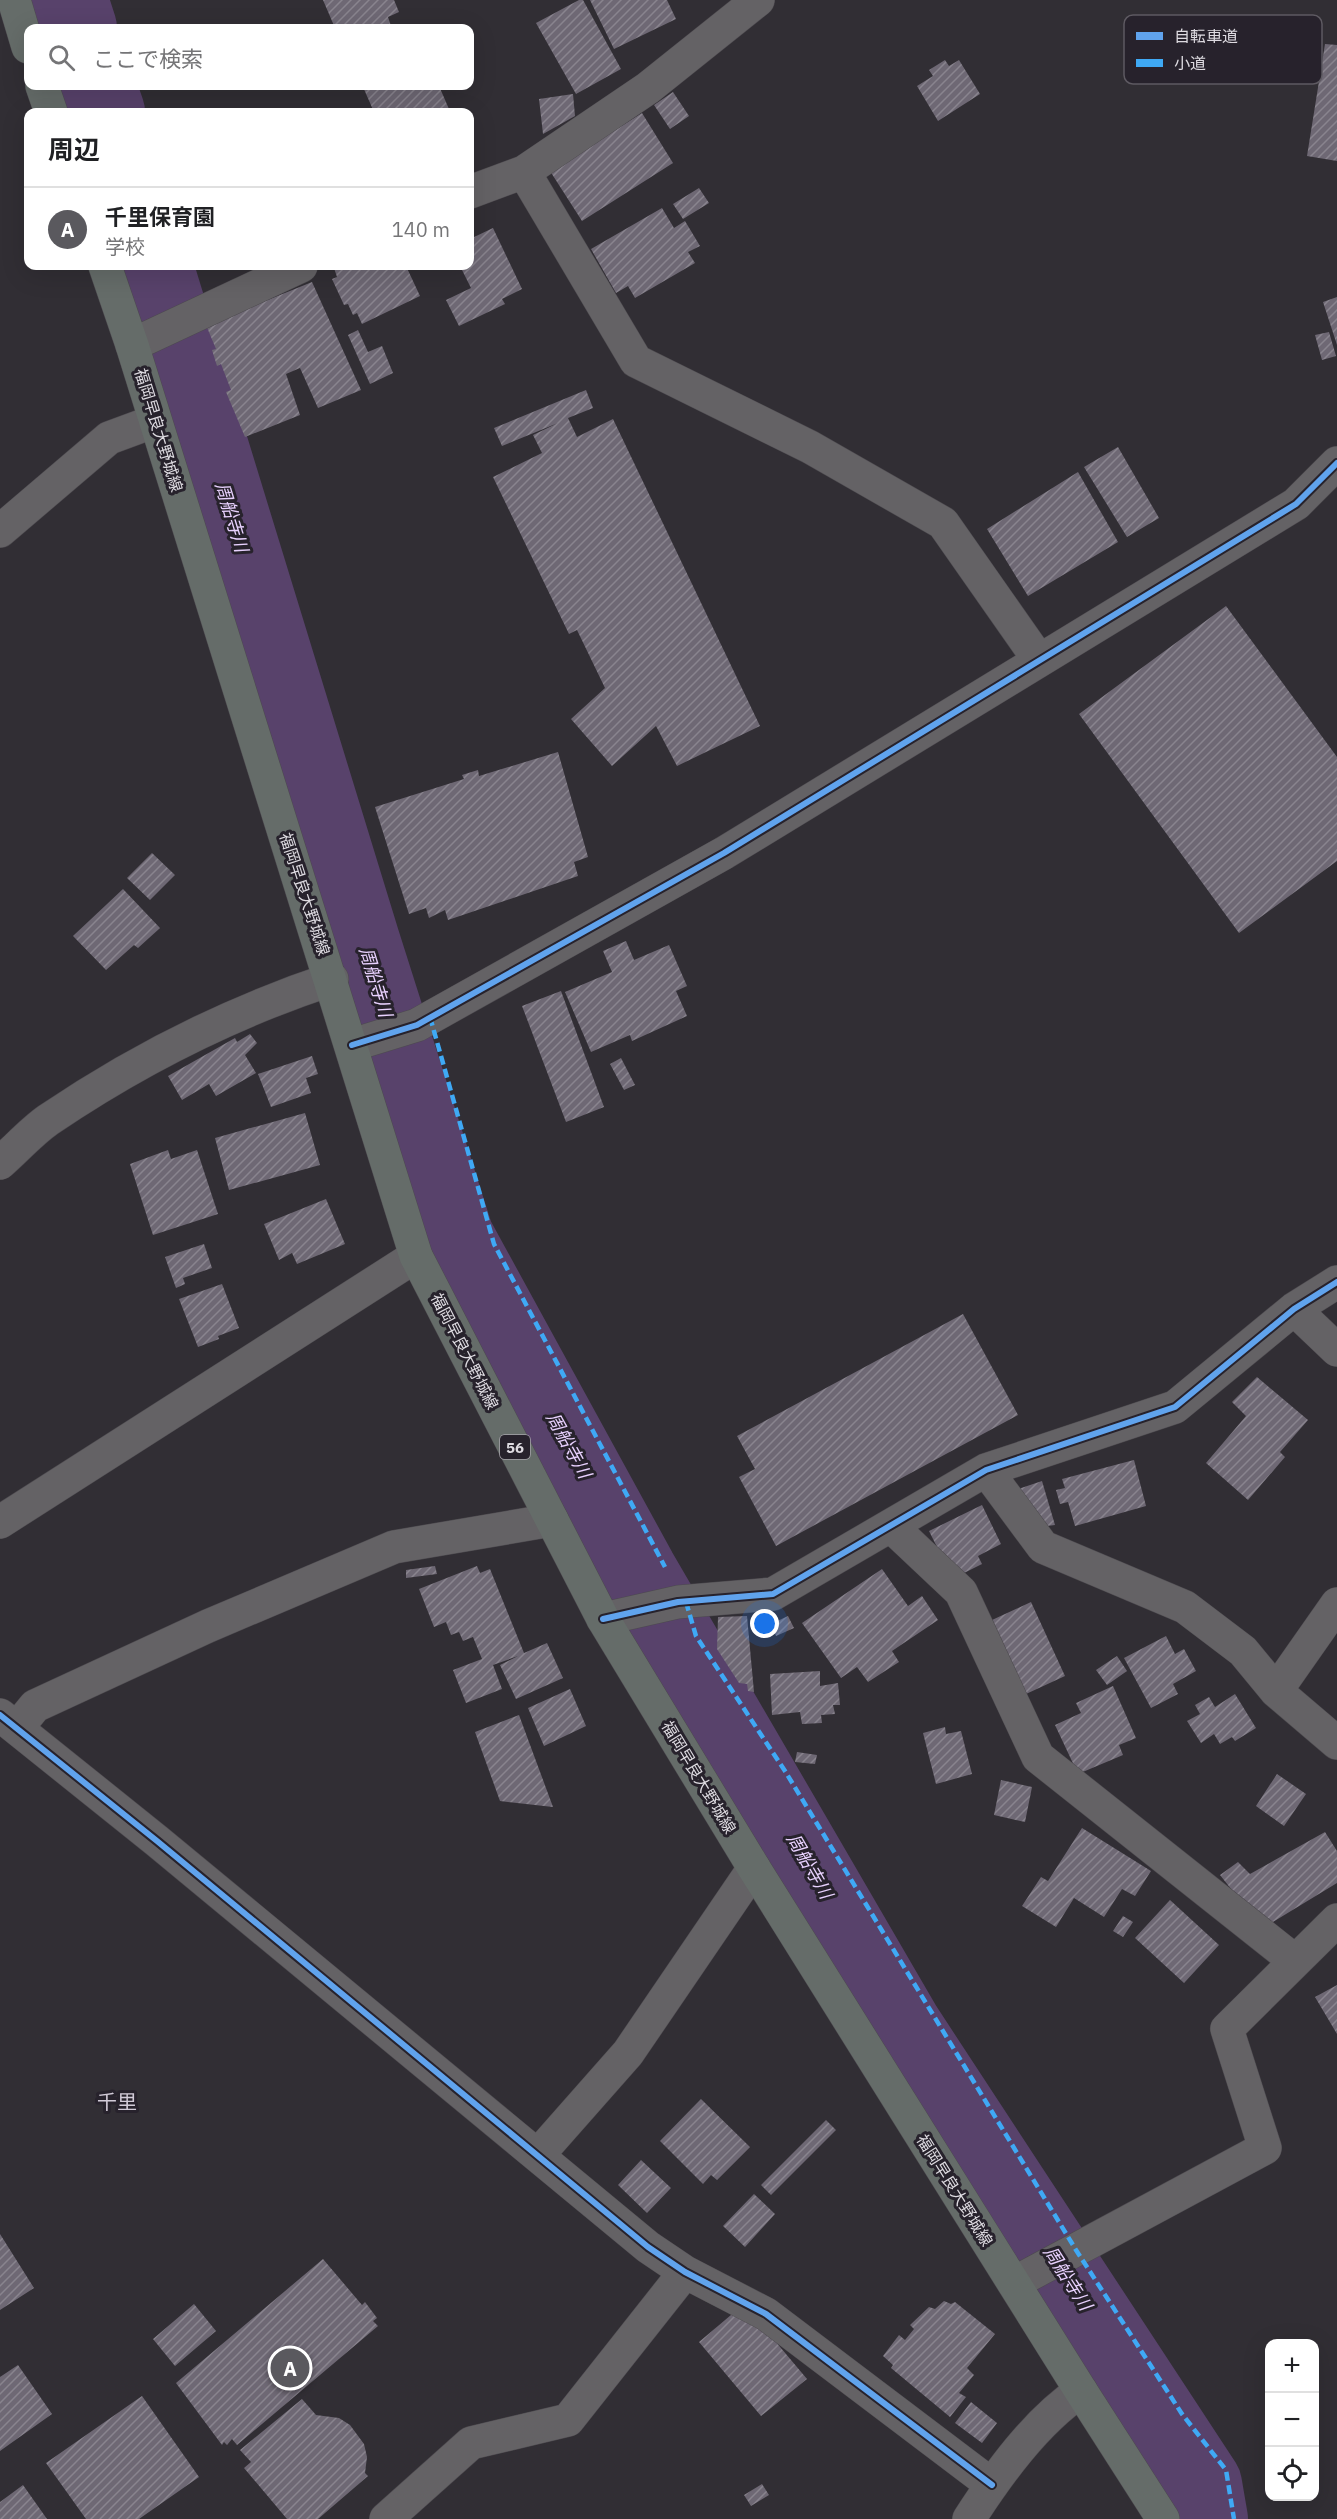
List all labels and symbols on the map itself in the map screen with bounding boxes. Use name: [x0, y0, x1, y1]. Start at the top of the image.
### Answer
legend: [1124, 15, 1322, 84]
text: 自転車道: [1174, 26, 1238, 46]
text: 小道: [1174, 53, 1206, 73]
street label: 福岡早良大野城線: [131, 366, 187, 494]
water label: 周船寺川: [210, 479, 254, 557]
street label: 福岡早良大野城線: [276, 830, 334, 958]
water label: 周船寺川: [354, 944, 398, 1022]
street label: 福岡早良大野城線: [427, 1289, 503, 1413]
water label: 周船寺川: [541, 1408, 597, 1484]
road number: 56: [500, 1435, 530, 1459]
your location: [750, 1609, 779, 1638]
street label: 福岡早良大野城線: [657, 1717, 741, 1837]
water label: 周船寺川: [782, 1829, 839, 1905]
district label: 千里: [97, 2088, 137, 2115]
street label: 福岡早良大野城線: [913, 2130, 997, 2250]
water label: 周船寺川: [1039, 2242, 1098, 2316]
pin: A: [270, 2346, 310, 2390]

